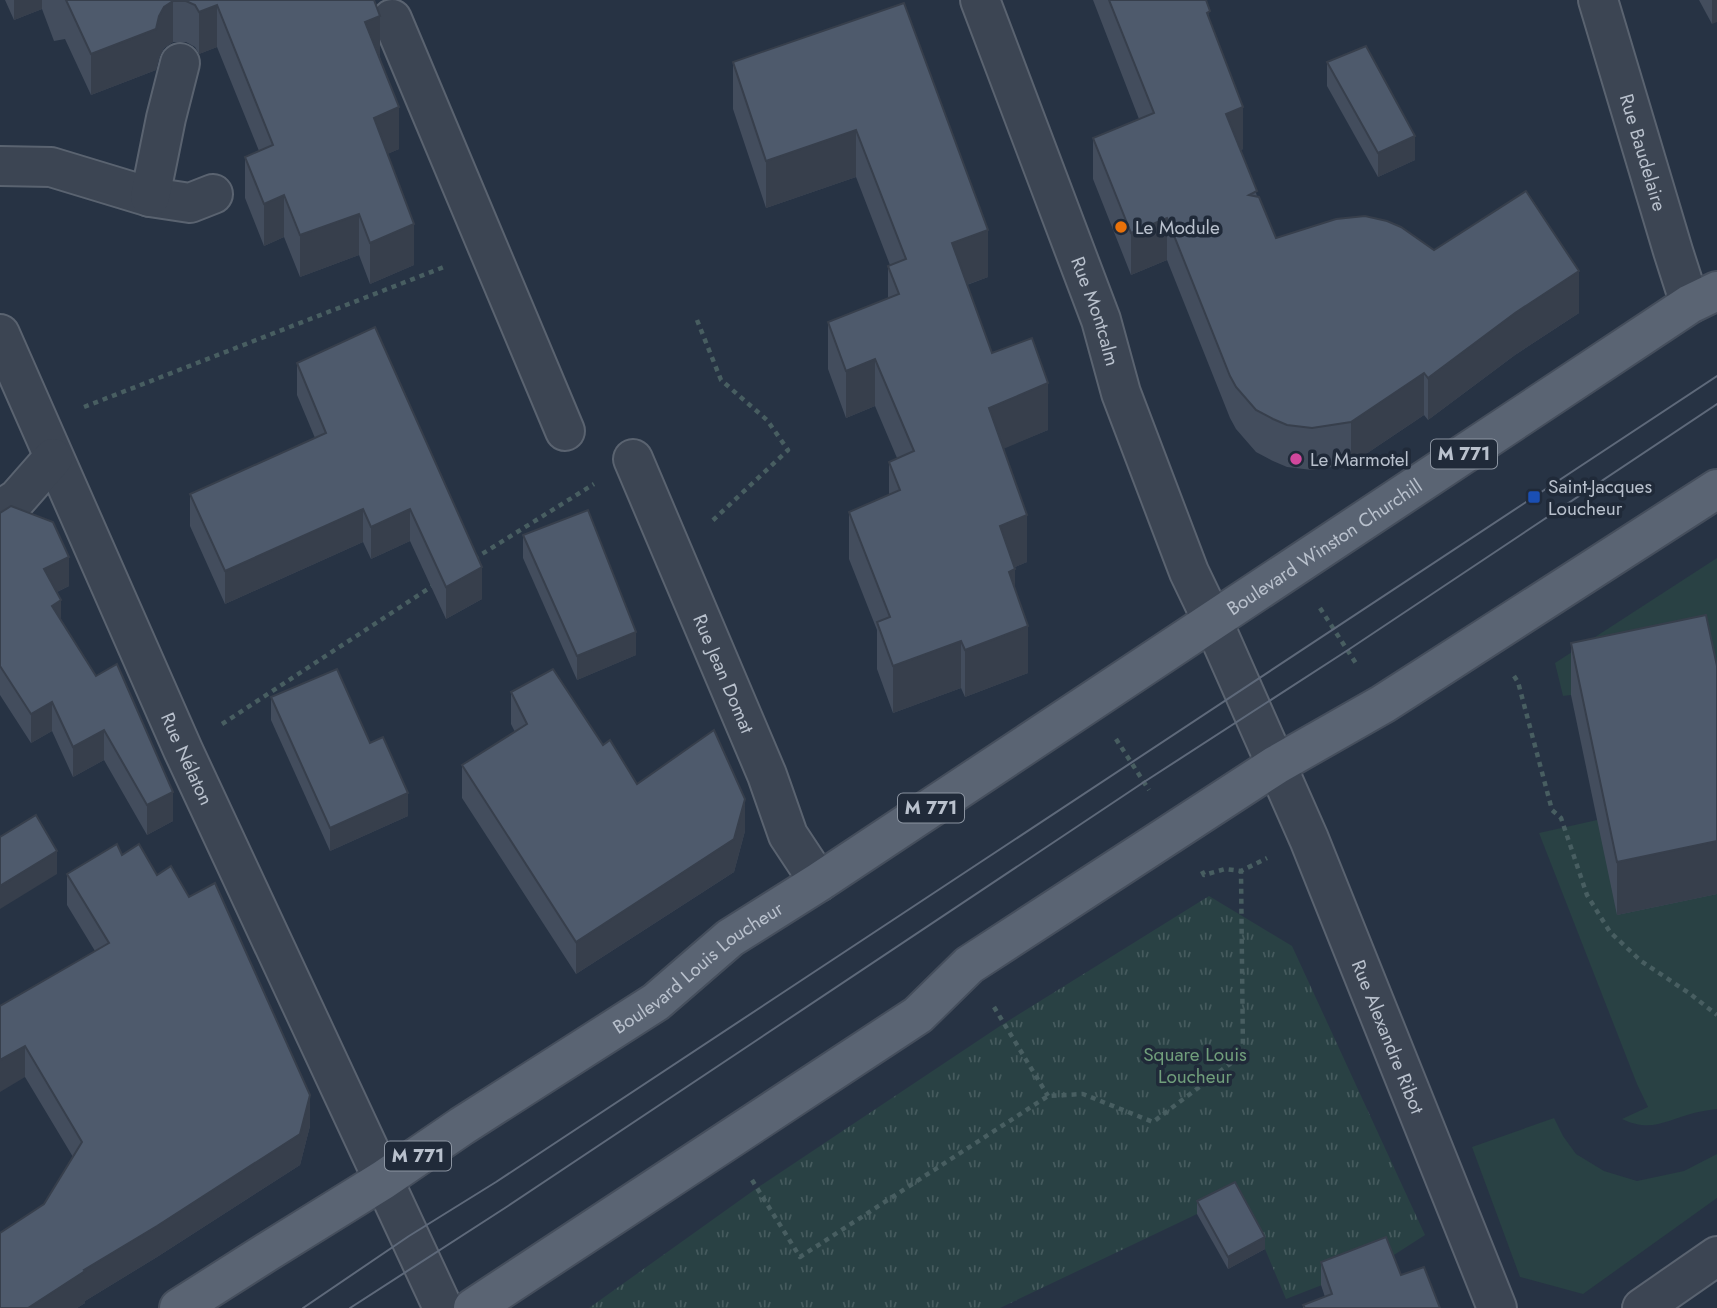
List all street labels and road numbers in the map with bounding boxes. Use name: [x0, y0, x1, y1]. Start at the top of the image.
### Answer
street label: Rue Baudelaire: [1613, 91, 1673, 215]
street label: Rue Montcalm: [1064, 253, 1126, 369]
road number: M 771: [1431, 440, 1497, 468]
street label: Boulevard Winston Churchill: [1221, 473, 1427, 622]
street label: Rue Jean Domat: [686, 610, 761, 738]
street label: Rue Nélaton: [154, 708, 220, 809]
road number: M 771: [898, 794, 964, 822]
street label: Boulevard Louis Loucheur: [607, 895, 789, 1040]
street label: Rue Alexandre Ribot: [1345, 956, 1431, 1118]
road number: M 771: [385, 1142, 451, 1170]

